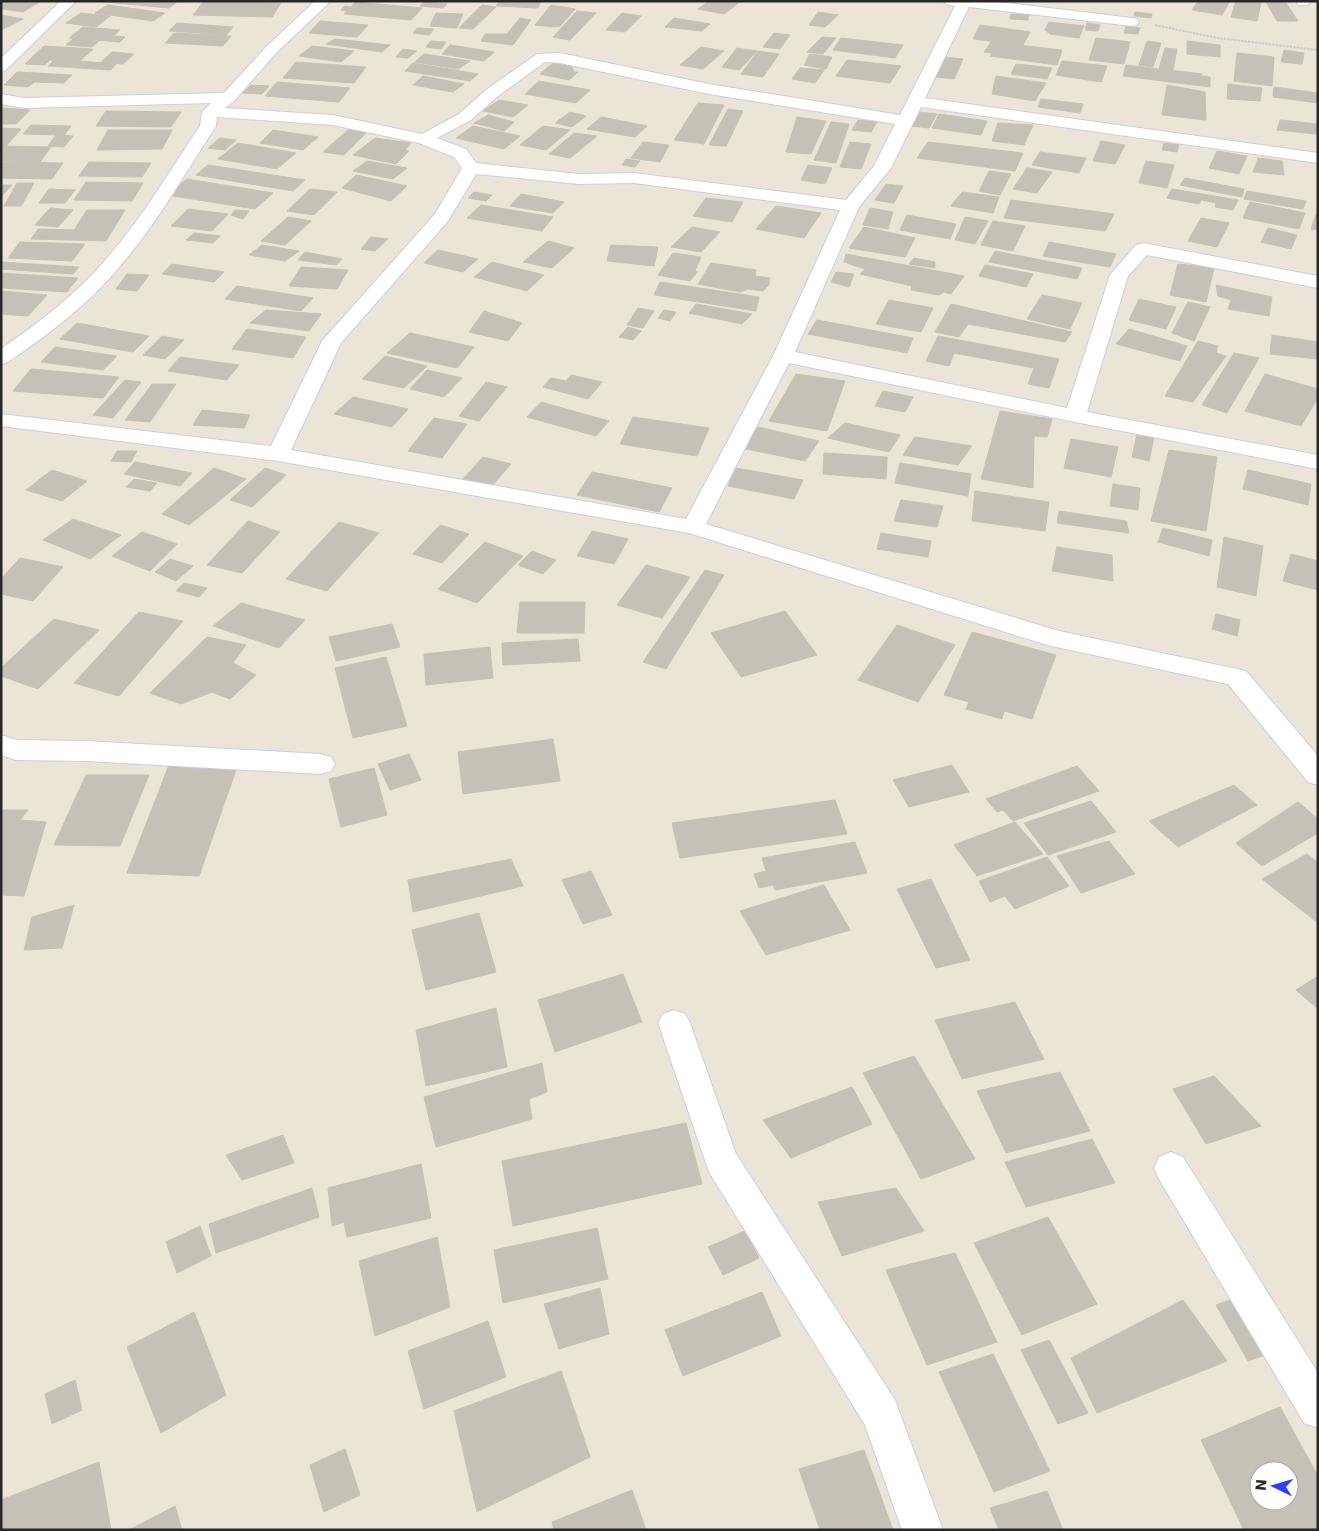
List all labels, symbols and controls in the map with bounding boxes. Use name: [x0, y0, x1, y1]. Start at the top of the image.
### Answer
north arrow: [1249, 1461, 1299, 1511]
text: N: [1253, 1478, 1270, 1491]

